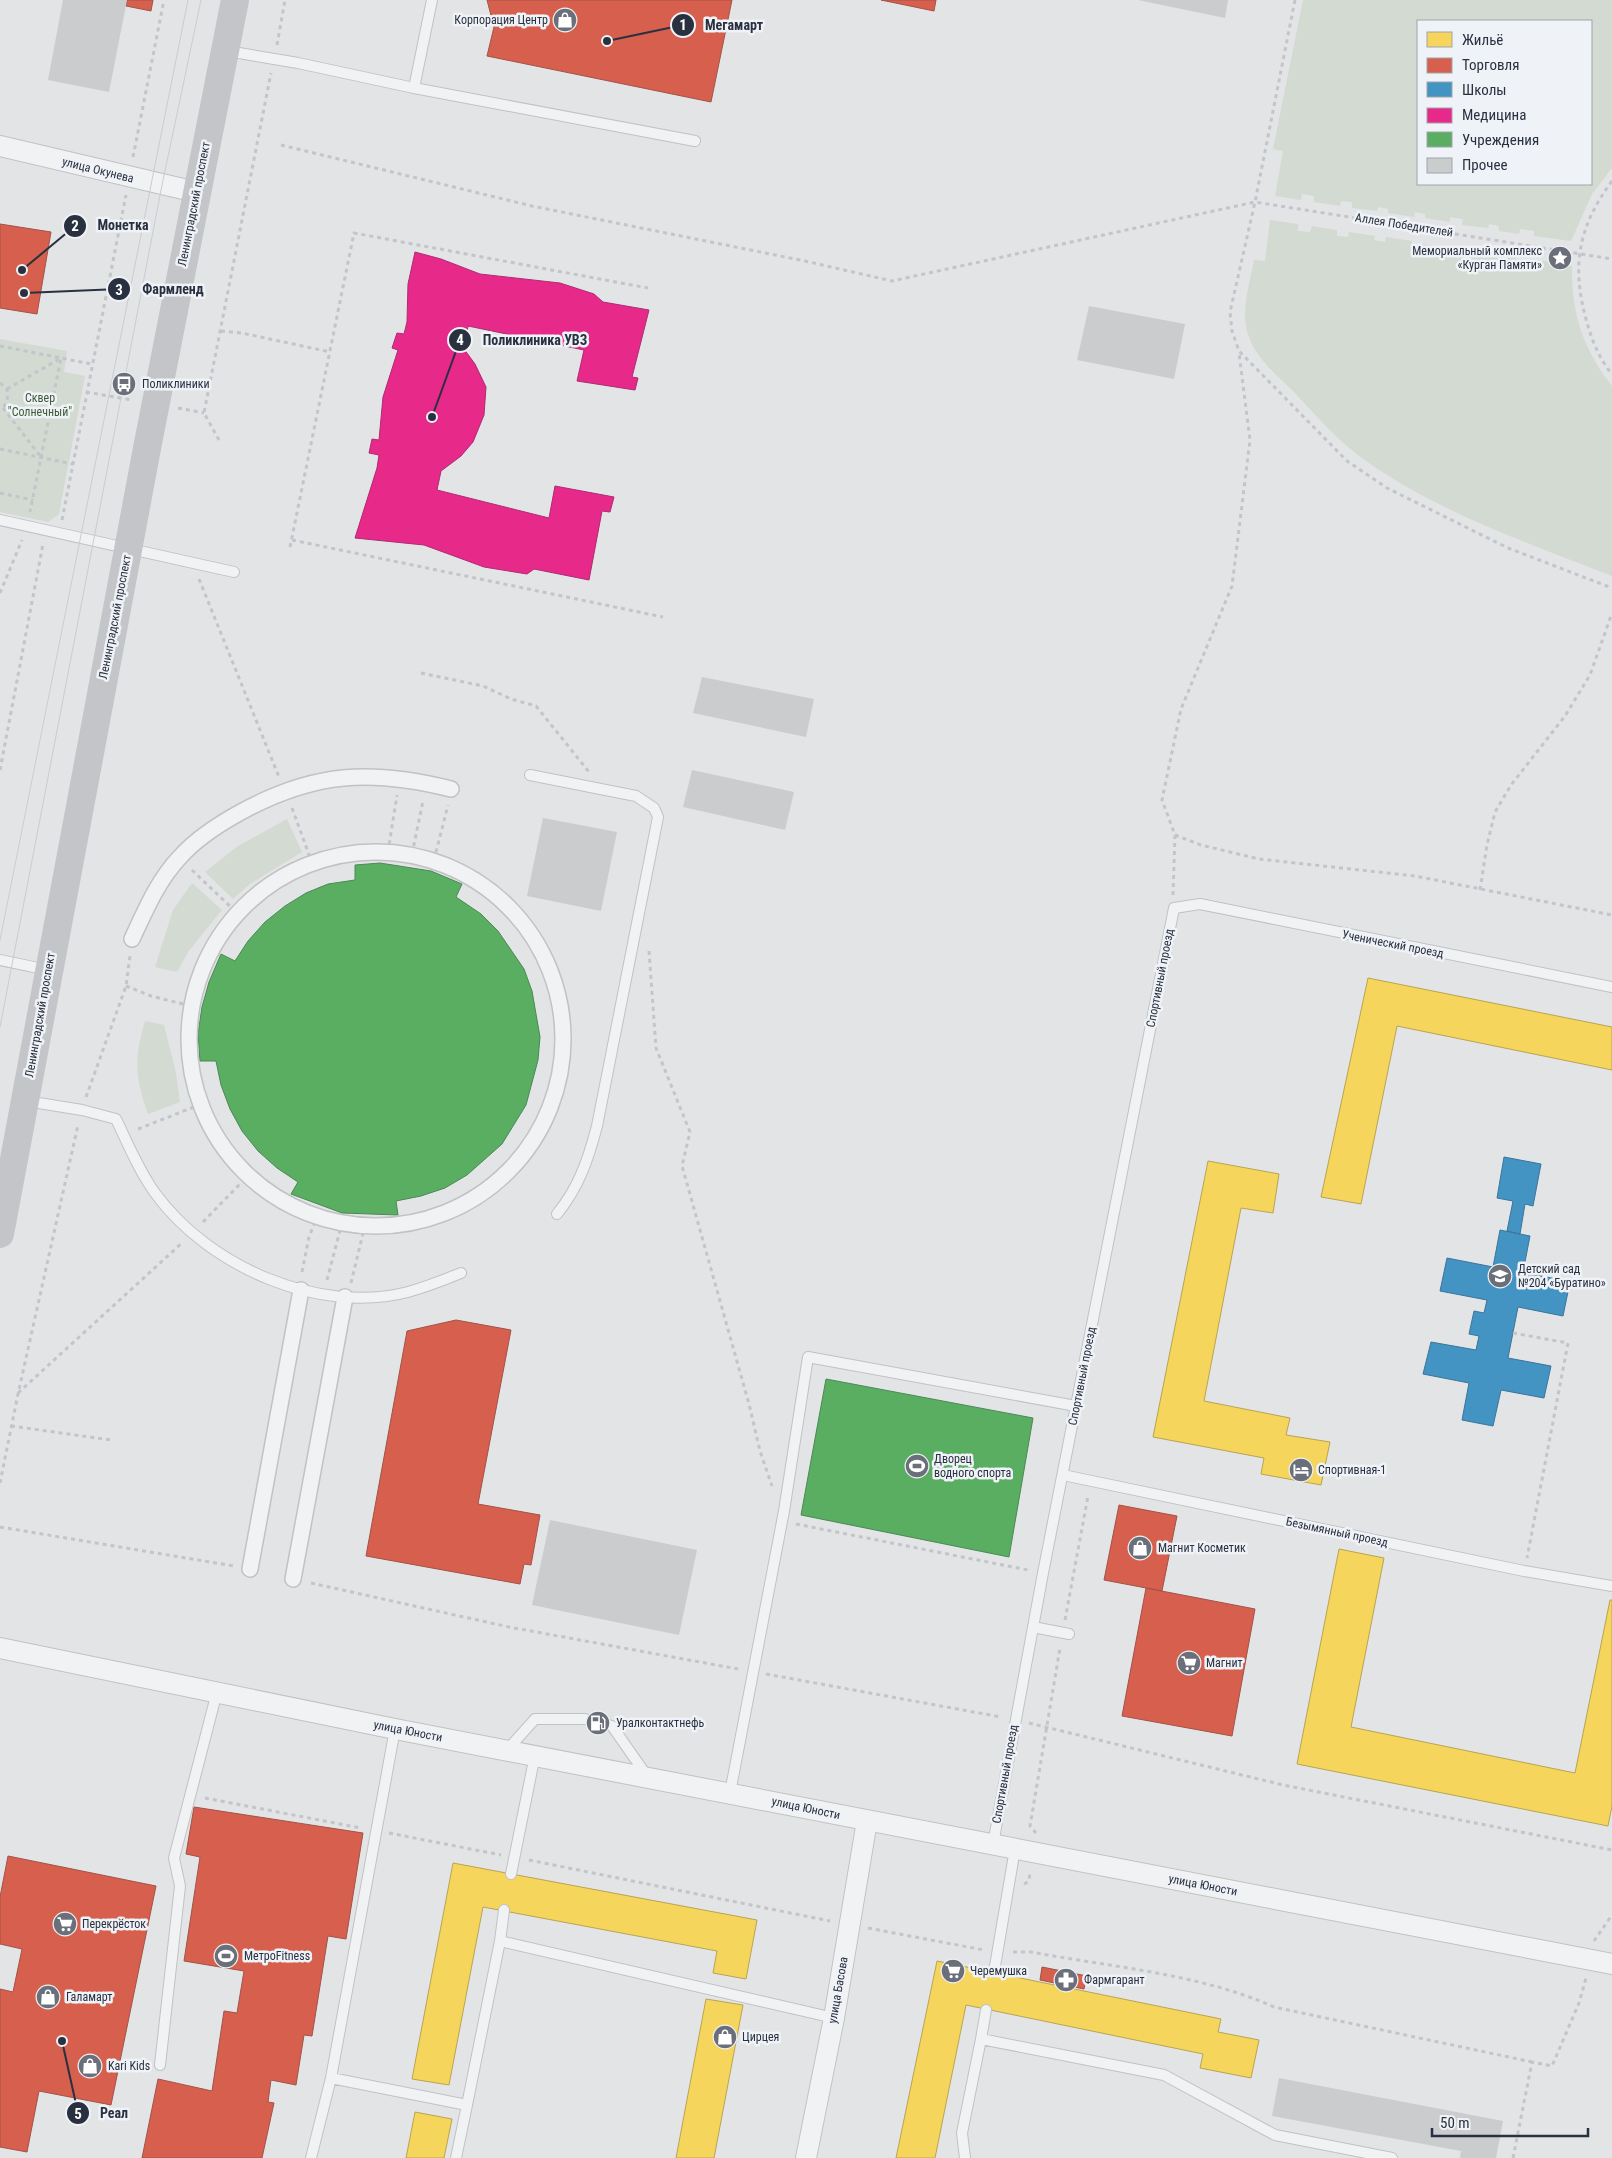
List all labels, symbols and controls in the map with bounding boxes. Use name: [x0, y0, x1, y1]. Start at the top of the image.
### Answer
shop icon: Корпорация Центр: [552, 7, 578, 33]
callout: Мегамарт: [670, 10, 773, 39]
place label: Корпорация Центр: [454, 13, 548, 27]
text: 1: [679, 16, 687, 34]
text: Мегамарт: [705, 17, 764, 33]
legend: [1417, 20, 1592, 185]
text: Жильё: [1462, 31, 1503, 49]
text: Торговля: [1462, 56, 1519, 74]
text: Школы: [1462, 81, 1507, 99]
text: Медицина: [1462, 106, 1526, 124]
text: Учреждения: [1462, 131, 1539, 149]
street label: Ленинградский проспект: [175, 141, 213, 267]
street label: улица Окунева: [61, 154, 135, 186]
text: Прочее: [1462, 156, 1508, 174]
street label: Аллея Победителей: [1354, 210, 1454, 240]
callout: Монетка: [62, 211, 159, 240]
text: 2: [71, 217, 79, 235]
text: Монетка: [97, 217, 149, 233]
place label: Мемориальный комплекс «Курган Памяти»: [1412, 244, 1542, 272]
place icon: Мемориальный комплекс «Курган Памяти»: [1547, 245, 1573, 271]
callout: Фармленд: [107, 275, 213, 304]
text: 3: [115, 281, 123, 299]
text: Фармленд: [142, 281, 204, 297]
callout: Поликлиника УВЗ: [447, 326, 597, 355]
text: 4: [456, 331, 464, 349]
text: Поликлиника УВЗ: [483, 332, 587, 348]
bus stop icon: Поликлиники: [111, 371, 137, 397]
place label: Поликлиники: [142, 377, 210, 391]
park label: Сквер "Солнечный": [8, 391, 72, 419]
street label: Ленинградский проспект: [96, 554, 134, 680]
street label: Спортивный проезд: [1144, 927, 1177, 1029]
street label: Ученический проезд: [1341, 927, 1446, 961]
street label: Ленинградский проспект: [22, 952, 58, 1078]
place label: Детский сад №204 «Буратино»: [1518, 1262, 1606, 1290]
school or university icon: Детский сад №204 «Буратино»: [1487, 1263, 1513, 1289]
street label: Спортивный проезд: [1066, 1325, 1099, 1427]
place label: Дворец водного спорта: [934, 1452, 1011, 1480]
sports icon: Дворец водного спорта: [904, 1453, 930, 1479]
hotel icon: Спортивная-1: [1288, 1457, 1314, 1483]
place label: Спортивная-1: [1318, 1463, 1386, 1477]
street label: Безымянный проезд: [1285, 1514, 1390, 1550]
shop icon: Магнит Косметик: [1127, 1535, 1153, 1561]
place label: Магнит Косметик: [1158, 1541, 1246, 1555]
supermarket icon: Магнит: [1176, 1650, 1202, 1676]
place label: Магнит: [1206, 1656, 1243, 1670]
fuel station icon: Уралконтактнефь: [585, 1710, 611, 1736]
place label: Уралконтактнефь: [616, 1716, 704, 1730]
street label: улица Юности: [372, 1717, 444, 1745]
street label: Спортивный проезд: [989, 1723, 1021, 1825]
street label: улица Юности: [770, 1794, 842, 1822]
street label: улица Юности: [1167, 1871, 1239, 1899]
supermarket icon: Перекрёсток: [52, 1911, 78, 1937]
place label: Перекрёсток: [82, 1917, 146, 1931]
sports icon: МетроFitness: [213, 1943, 239, 1969]
place label: МетроFitness: [244, 1949, 310, 1963]
street label: улица Басова: [825, 1955, 851, 2024]
supermarket icon: Черемушка: [940, 1958, 966, 1984]
place label: Черемушка: [970, 1964, 1027, 1978]
pharmacy icon: Фармгарант: [1053, 1967, 1079, 1993]
place label: Фармгарант: [1084, 1973, 1145, 1987]
shop icon: Галамарт: [35, 1984, 61, 2010]
place label: Галамарт: [66, 1990, 112, 2004]
shop icon: Цирцея: [712, 2024, 738, 2050]
place label: Цирцея: [742, 2030, 779, 2044]
shop icon: Kari Kids: [77, 2053, 103, 2079]
place label: Kari Kids: [108, 2059, 150, 2073]
callout: Реал: [65, 2099, 138, 2128]
text: 5: [74, 2105, 82, 2123]
text: Реал: [100, 2105, 128, 2121]
scale bar: [1432, 2106, 1588, 2138]
text: 50 m: [1440, 2114, 1470, 2132]

